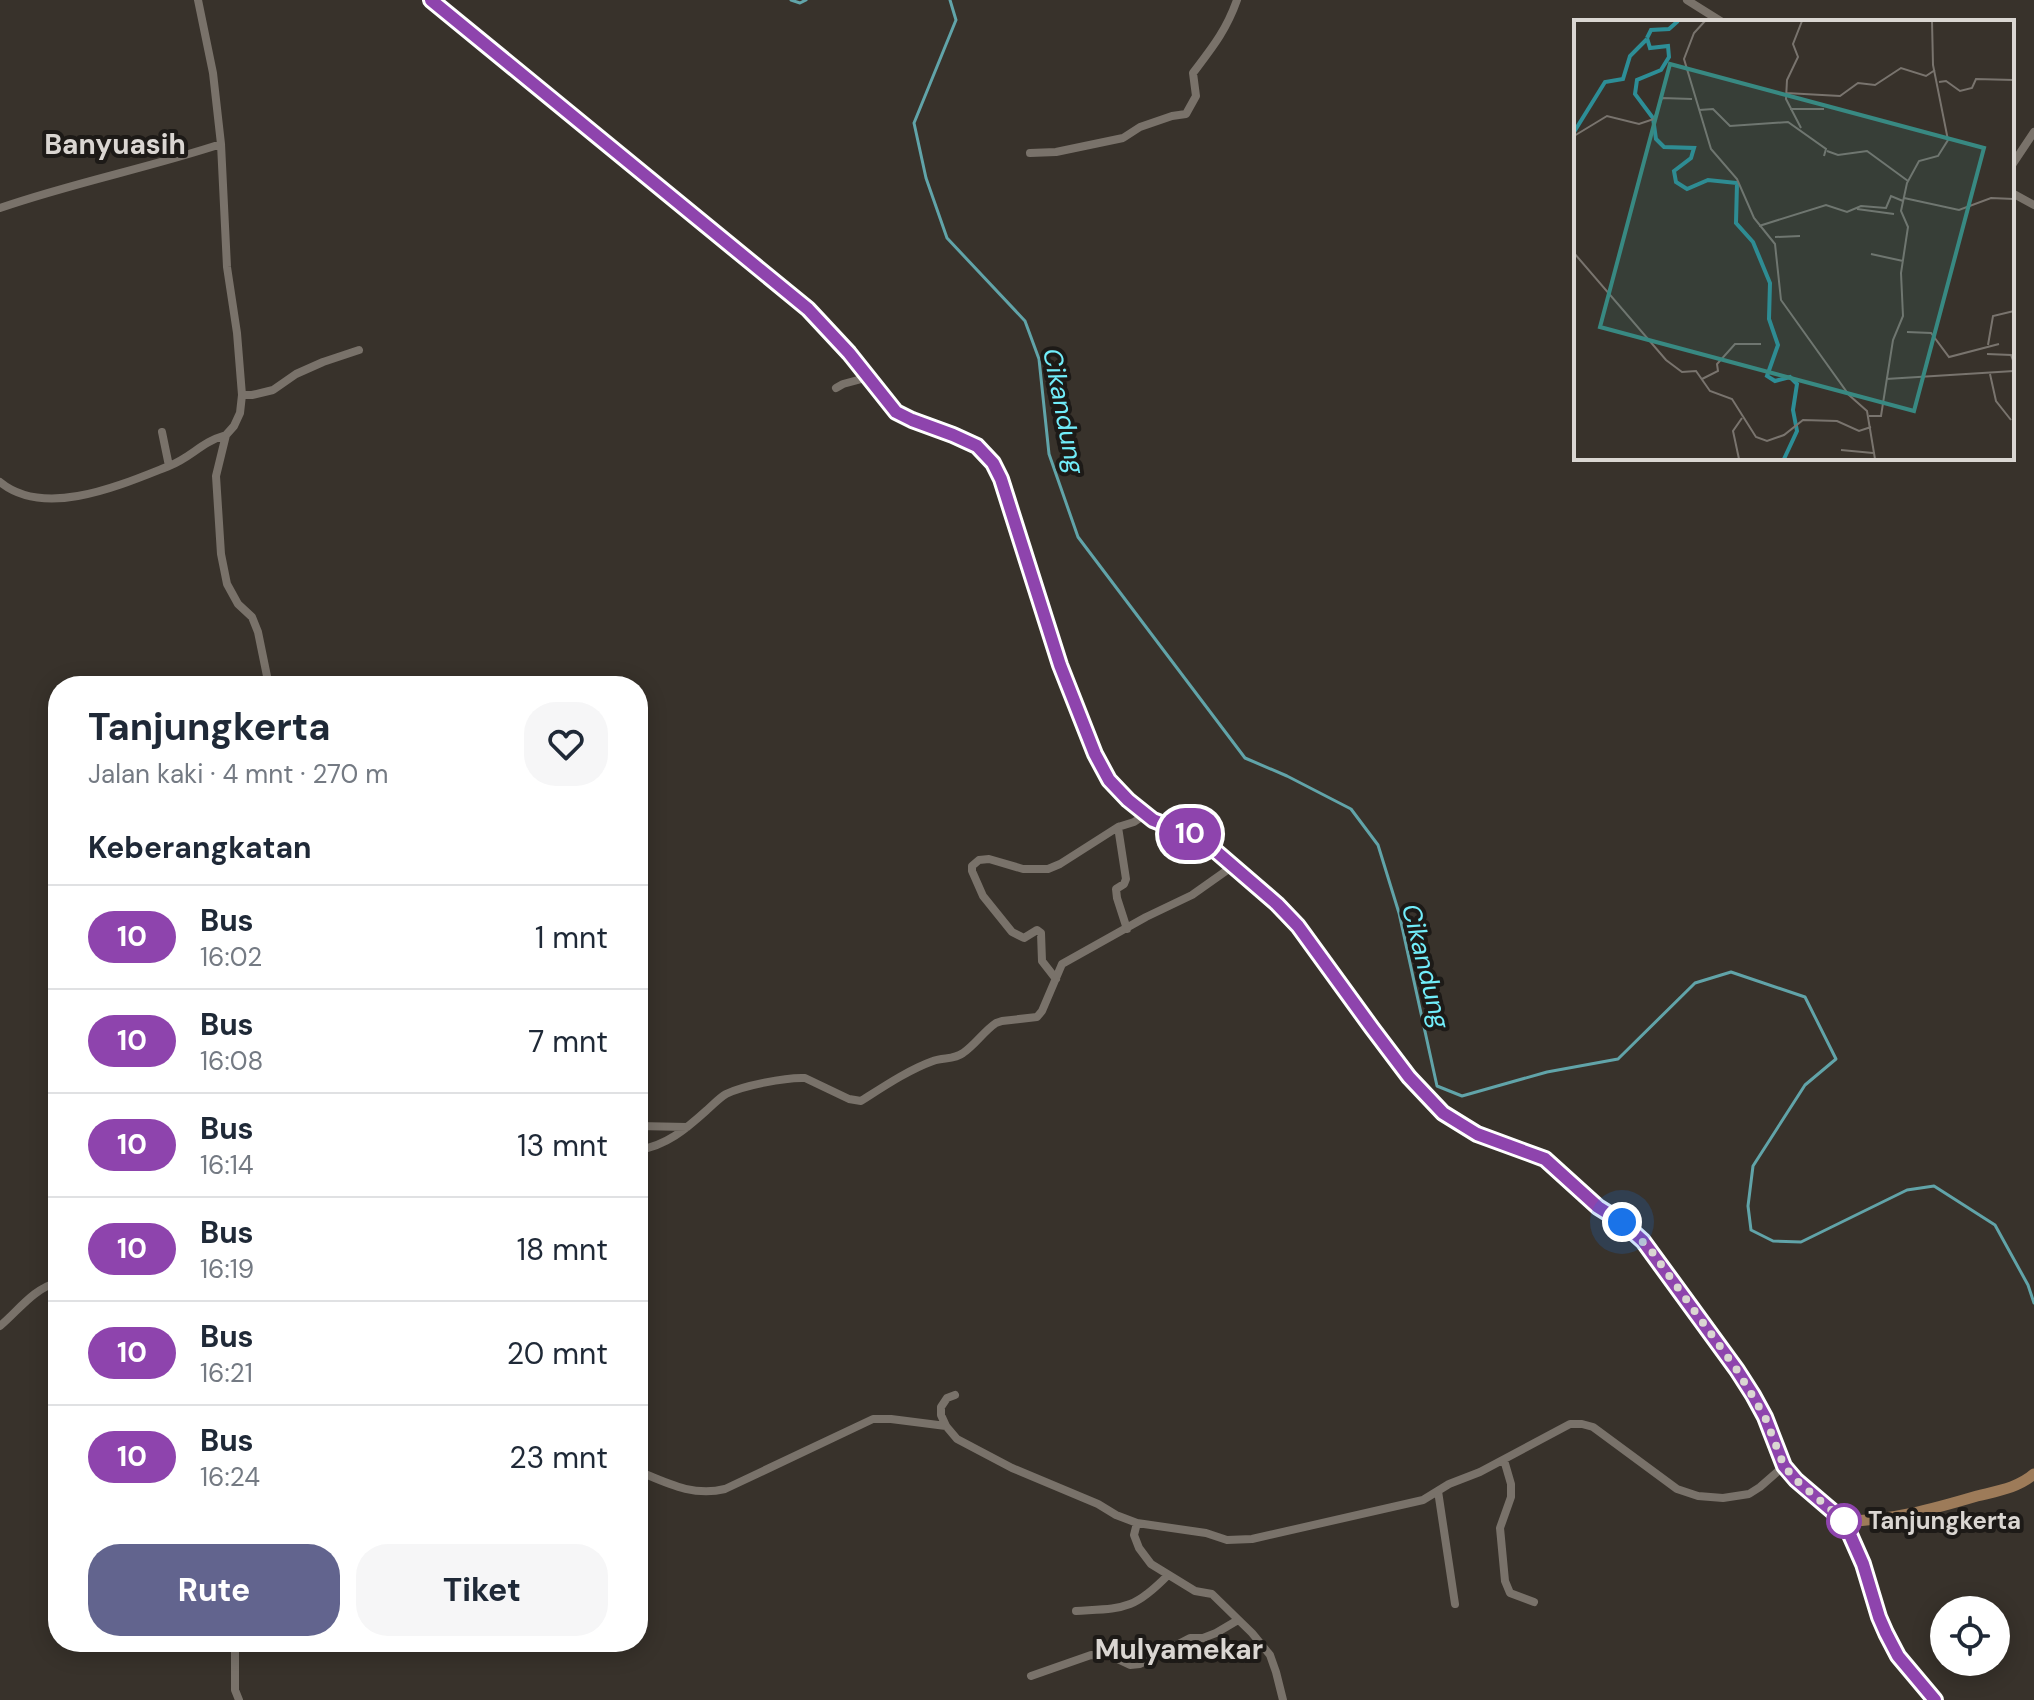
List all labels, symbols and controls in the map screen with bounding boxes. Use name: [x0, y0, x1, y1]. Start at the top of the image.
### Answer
inset map: [1574, 20, 2014, 460]
district label: Banyuasih: [44, 126, 186, 163]
water label: Cikandung: [1035, 345, 1093, 477]
text: Tanjungkerta: [88, 702, 331, 752]
button: heart: [524, 702, 608, 786]
text: Jalan kaki · 4 mnt · 270 m: [88, 757, 388, 791]
line badge: 10: [1154, 808, 1226, 860]
text: 10: [1175, 815, 1205, 852]
text: Keberangkatan: [88, 828, 312, 867]
water label: Cikandung: [1394, 900, 1458, 1033]
text: Bus: [200, 901, 254, 940]
text: 10: [117, 918, 147, 955]
text: 1 mnt: [535, 918, 608, 957]
text: 16:02: [200, 940, 262, 974]
text: Bus: [200, 1005, 254, 1044]
text: 10: [117, 1022, 147, 1059]
text: 7 mnt: [528, 1022, 608, 1061]
text: 16:08: [200, 1044, 263, 1078]
text: Bus: [200, 1109, 254, 1148]
text: 10: [117, 1126, 147, 1163]
text: 13 mnt: [517, 1126, 608, 1165]
text: 16:14: [200, 1148, 254, 1182]
your location: [1602, 1202, 1642, 1242]
text: Bus: [200, 1213, 254, 1252]
text: 10: [117, 1230, 147, 1267]
text: 18 mnt: [517, 1230, 608, 1269]
text: 16:19: [200, 1252, 254, 1286]
text: Bus: [200, 1317, 254, 1356]
text: 10: [117, 1334, 147, 1371]
text: 20 mnt: [507, 1334, 608, 1373]
text: 16:21: [200, 1356, 253, 1390]
text: Bus: [200, 1421, 254, 1460]
text: 10: [117, 1438, 147, 1475]
text: 23 mnt: [509, 1438, 608, 1477]
text: 16:24: [200, 1460, 260, 1494]
marker: Tanjungkerta: [1827, 1504, 1861, 1538]
place label: Tanjungkerta: [1868, 1505, 2021, 1536]
button: Rute: [88, 1544, 340, 1636]
button: Tiket: [356, 1544, 608, 1636]
map controls: [1930, 1596, 2010, 1676]
button: locate: [1930, 1596, 2010, 1676]
district label: Mulyamekar: [1095, 1631, 1263, 1668]

